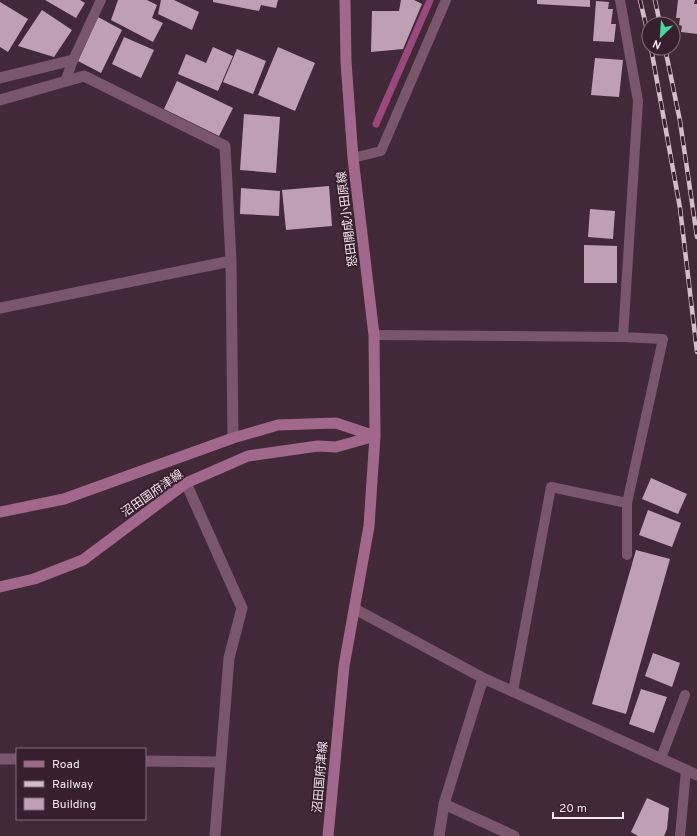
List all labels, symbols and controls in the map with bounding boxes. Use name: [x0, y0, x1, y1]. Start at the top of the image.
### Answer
north arrow: [641, 16, 681, 56]
text: N: [651, 36, 664, 52]
street label: 怒田開成小田原線: [334, 170, 362, 268]
street label: 沼田国府津線: [118, 467, 187, 521]
street label: 沼田国府津線: [310, 741, 332, 814]
legend: [16, 748, 146, 820]
text: Road: [52, 757, 80, 773]
text: Railway: [52, 777, 93, 793]
scale bar: [553, 794, 623, 820]
text: Building: [52, 797, 96, 813]
text: 20 m: [559, 801, 587, 817]

